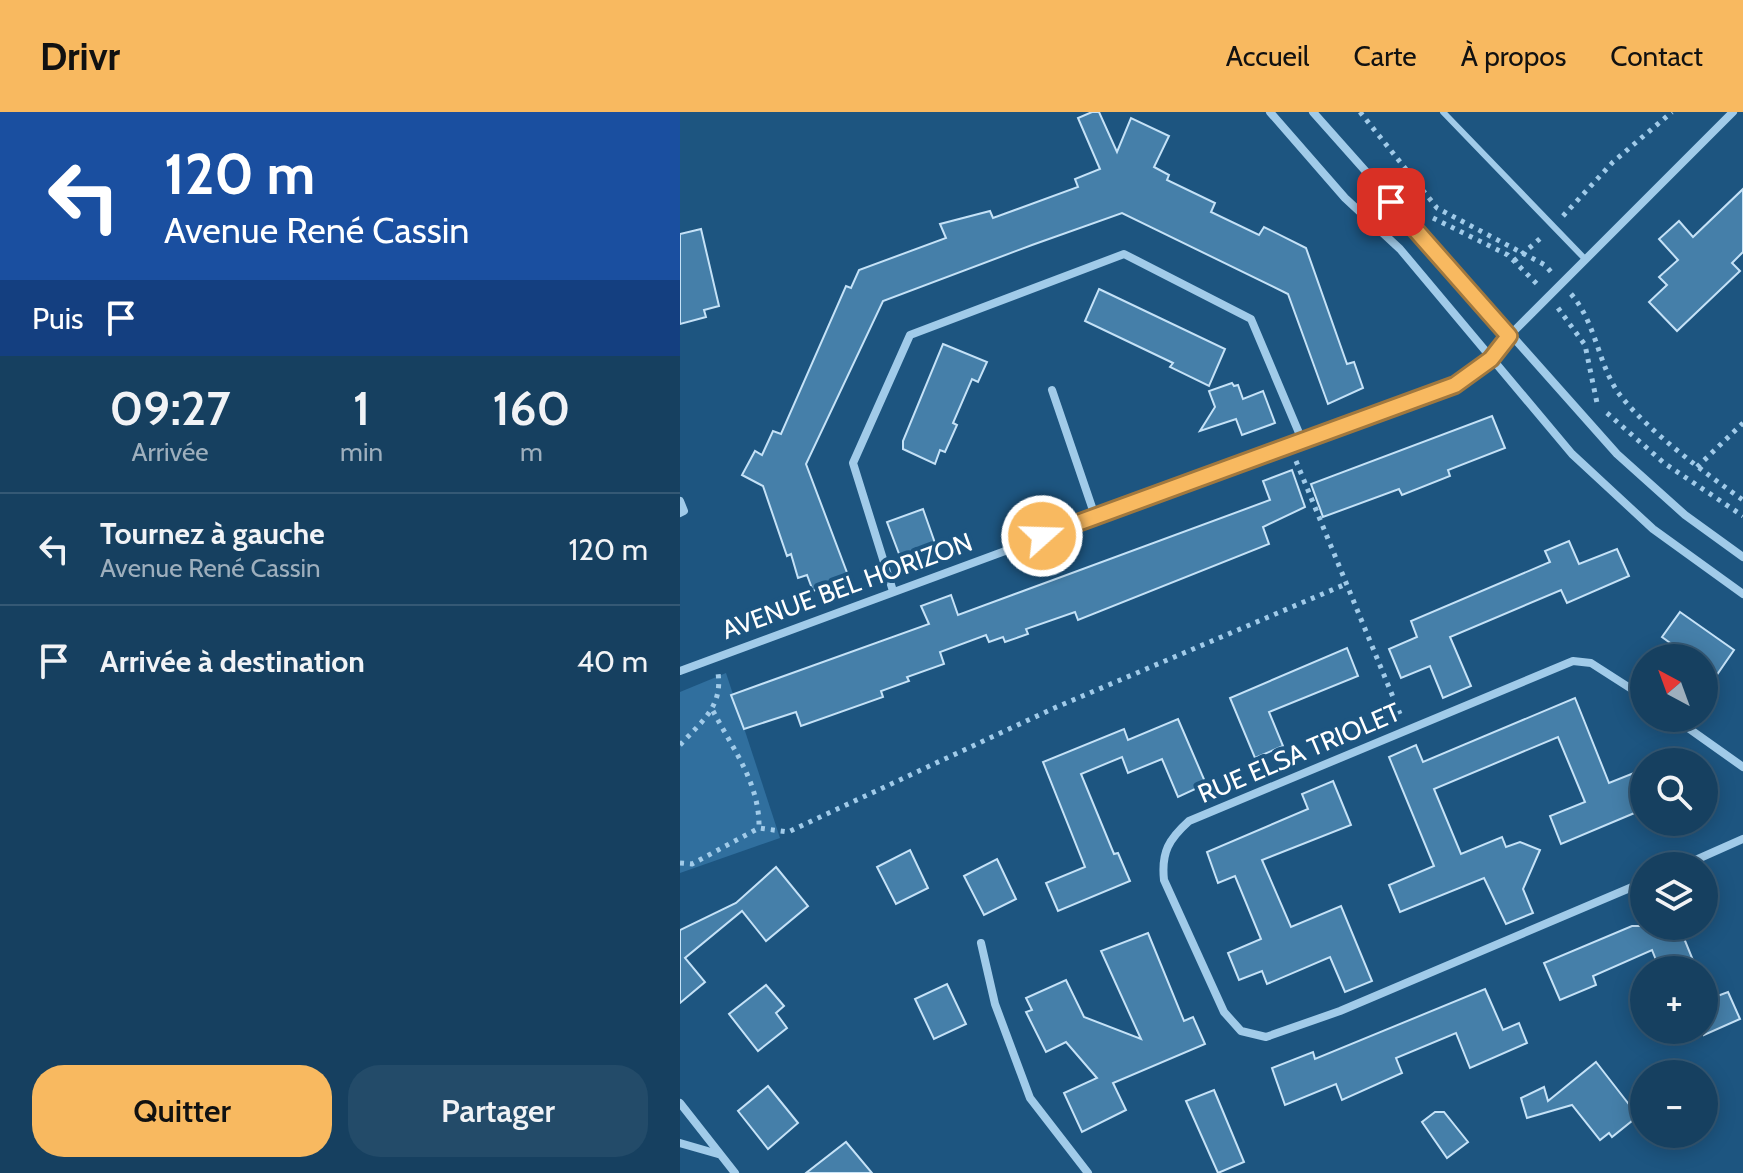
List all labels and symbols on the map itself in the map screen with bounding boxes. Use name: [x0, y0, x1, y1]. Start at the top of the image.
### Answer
pin: [1357, 168, 1425, 236]
position arrow: [1000, 494, 1084, 578]
street label: AVENUE BEL HORIZON: [717, 526, 977, 646]
north arrow: [1630, 644, 1718, 732]
street label: RUE ELSA TRIOLET: [1193, 696, 1405, 810]

